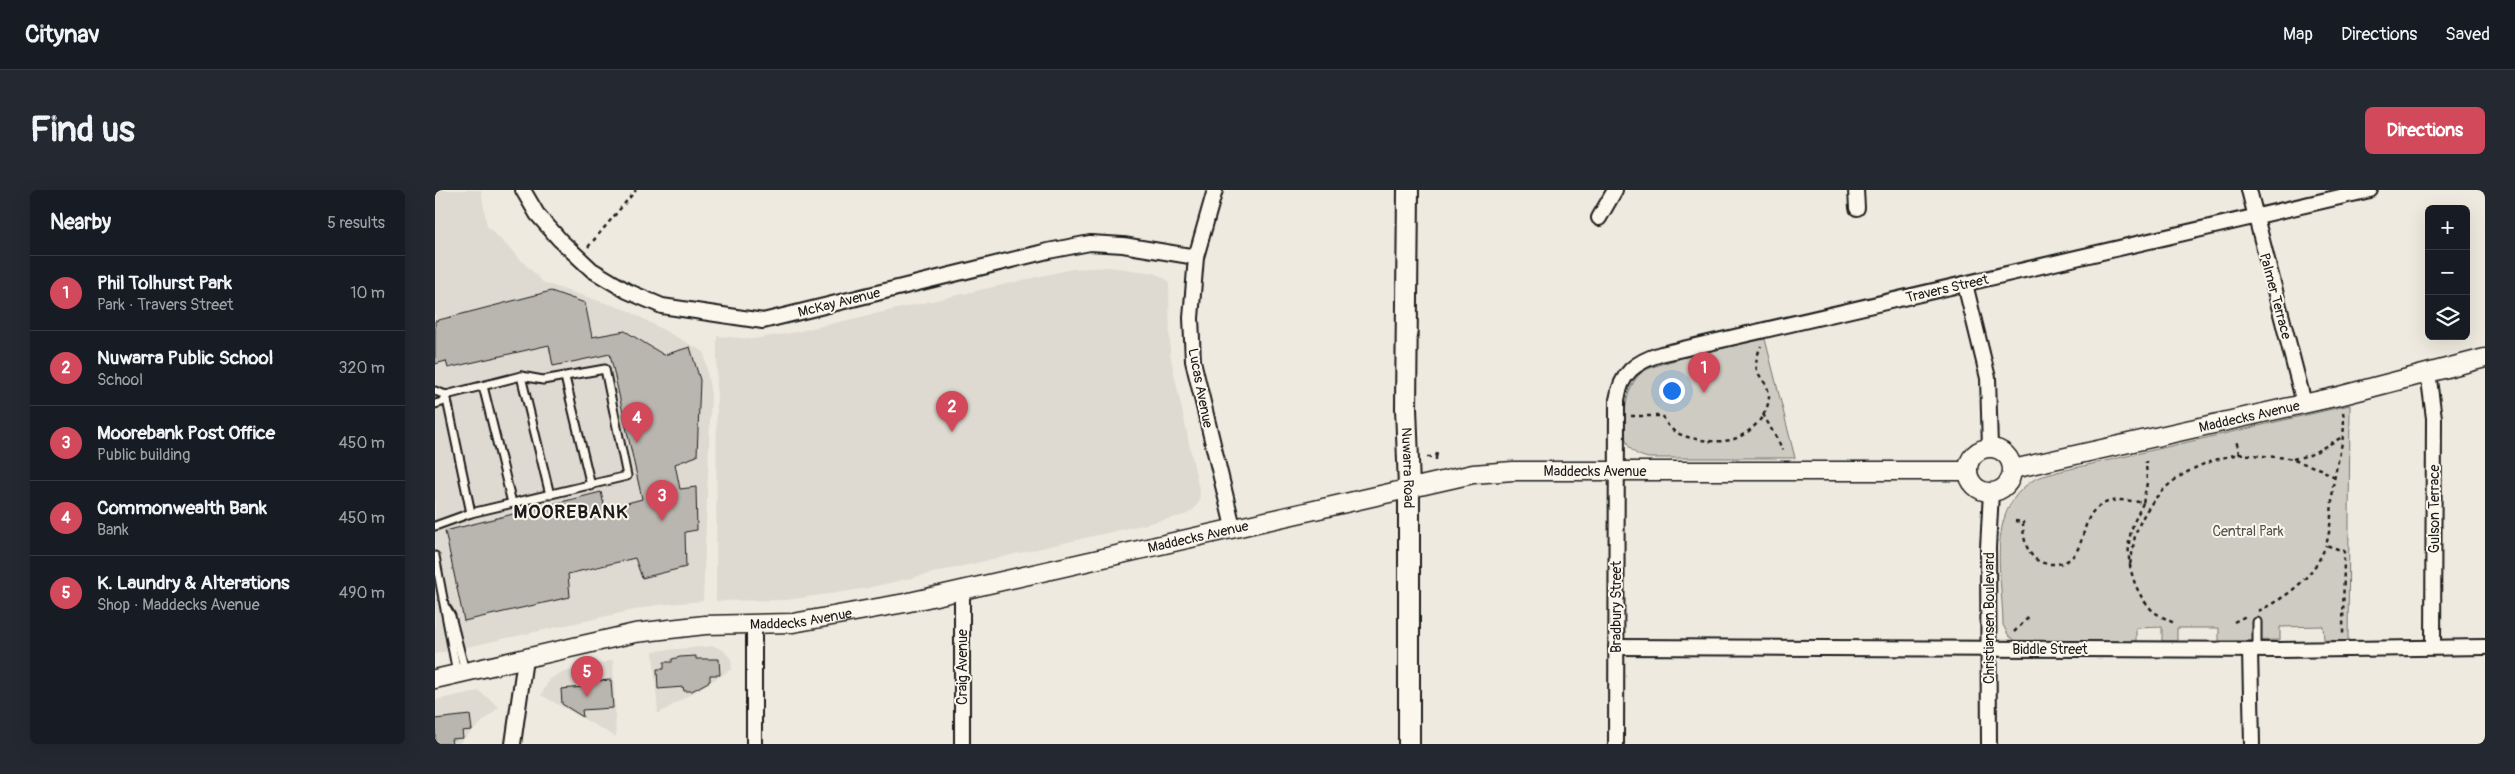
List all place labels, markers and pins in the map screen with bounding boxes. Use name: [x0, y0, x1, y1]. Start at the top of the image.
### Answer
pin: 1: [1688, 352, 1720, 393]
pin: 2: [936, 391, 968, 432]
pin: 4: [621, 402, 653, 443]
pin: 3: [646, 480, 678, 521]
pin: 5: [571, 656, 603, 697]

